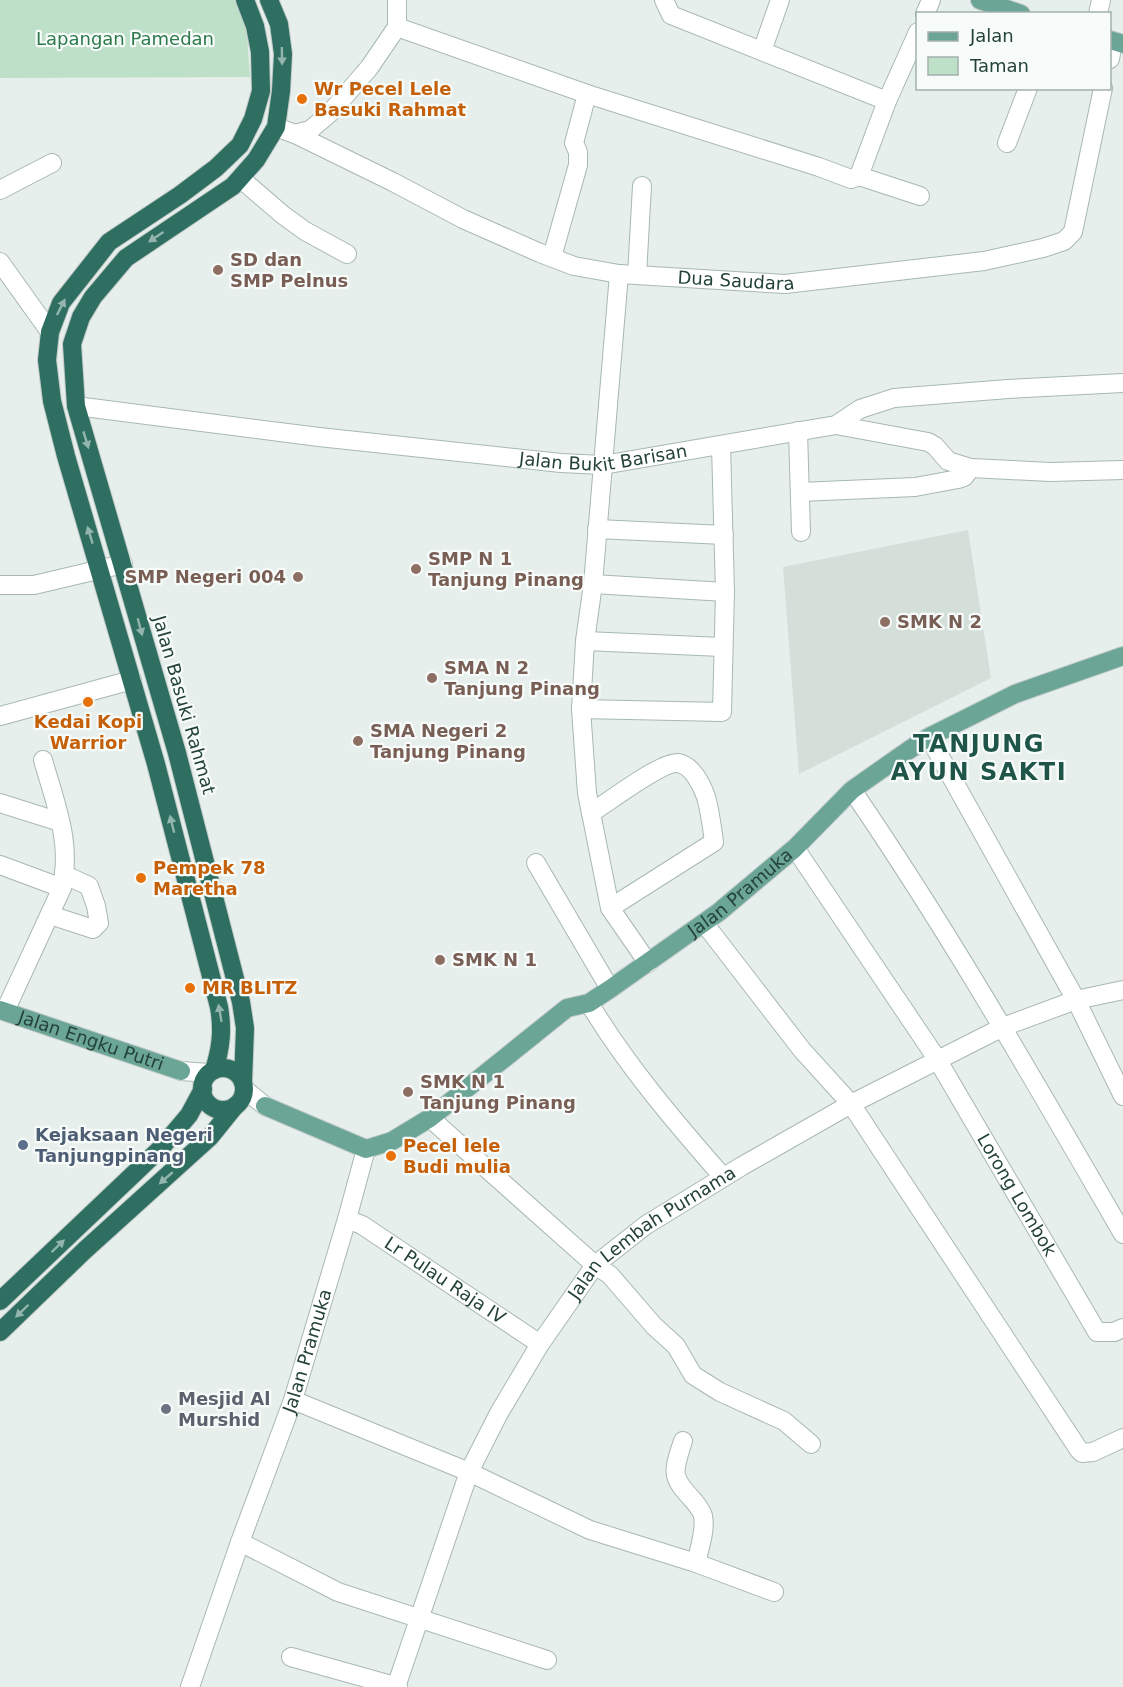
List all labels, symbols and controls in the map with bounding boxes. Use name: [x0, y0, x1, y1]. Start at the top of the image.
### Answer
legend: [916, 12, 1111, 90]
text: Jalan: [969, 25, 1014, 46]
park label: Lapangan Pamedan: [36, 28, 214, 49]
one-way arrow: [278, 47, 287, 66]
text: Taman: [969, 55, 1029, 76]
place label: Wr Pecel Lele Basuki Rahmat: [314, 78, 467, 120]
marker: Wr Pecel Lele Basuki Rahmat: [295, 92, 309, 106]
one-way arrow: [148, 232, 165, 243]
place label: SD dan SMP Pelnus: [230, 249, 348, 291]
marker: SD dan SMP Pelnus: [211, 263, 225, 277]
street label: Dua Saudara: [677, 267, 795, 294]
one-way arrow: [56, 298, 65, 315]
one-way arrow: [82, 431, 91, 449]
street label: Jalan Bukit Barisan: [517, 440, 689, 475]
one-way arrow: [85, 526, 94, 544]
place label: SMP N 1 Tanjung Pinang: [428, 548, 584, 590]
marker: SMP N 1 Tanjung Pinang: [409, 562, 423, 576]
place label: SMP Negeri 004: [124, 566, 286, 587]
marker: SMP Negeri 004: [291, 570, 305, 584]
place label: SMK N 2: [897, 611, 982, 632]
street label: Jalan Basuki Rahmat: [149, 612, 220, 797]
marker: SMK N 2: [878, 615, 892, 629]
one-way arrow: [135, 618, 145, 636]
place label: SMA N 2 Tanjung Pinang: [444, 657, 600, 699]
marker: SMA N 2 Tanjung Pinang: [425, 671, 439, 685]
marker: Kedai Kopi Warrior: [81, 695, 95, 709]
place label: Kedai Kopi Warrior: [34, 711, 142, 753]
place label: SMA Negeri 2 Tanjung Pinang: [370, 720, 526, 762]
district label: TANJUNG AYUN SAKTI: [891, 730, 1067, 786]
marker: SMA Negeri 2 Tanjung Pinang: [351, 734, 365, 748]
one-way arrow: [167, 815, 176, 833]
street label: Jalan Pramuka: [683, 844, 797, 941]
place label: Pempek 78 Maretha: [153, 857, 266, 899]
marker: Pempek 78 Maretha: [134, 871, 148, 885]
place label: SMK N 1: [452, 949, 537, 970]
marker: SMK N 1: [433, 953, 447, 967]
place label: MR BLITZ: [202, 977, 297, 998]
marker: MR BLITZ: [183, 981, 197, 995]
one-way arrow: [215, 1003, 224, 1022]
street label: Jalan Engku Putri: [15, 1006, 167, 1074]
place label: SMK N 1 Tanjung Pinang: [420, 1071, 576, 1113]
marker: SMK N 1 Tanjung Pinang: [401, 1085, 415, 1099]
place label: Kejaksaan Negeri Tanjungpinang: [35, 1124, 213, 1166]
street label: Lorong Lombok: [973, 1130, 1062, 1260]
place label: Pecel lele Budi mulia: [403, 1135, 511, 1177]
marker: Kejaksaan Negeri Tanjungpinang: [16, 1138, 30, 1152]
marker: Pecel lele Budi mulia: [384, 1149, 398, 1163]
street label: Jalan Lembah Purnama: [563, 1162, 739, 1304]
one-way arrow: [158, 1172, 174, 1185]
street label: Lr Pulau Raja IV: [381, 1232, 510, 1328]
one-way arrow: [50, 1240, 64, 1254]
street label: Jalan Pramuka: [278, 1286, 336, 1417]
one-way arrow: [16, 1303, 30, 1317]
place label: Mesjid Al Murshid: [178, 1388, 270, 1430]
marker: Mesjid Al Murshid: [159, 1402, 173, 1416]

